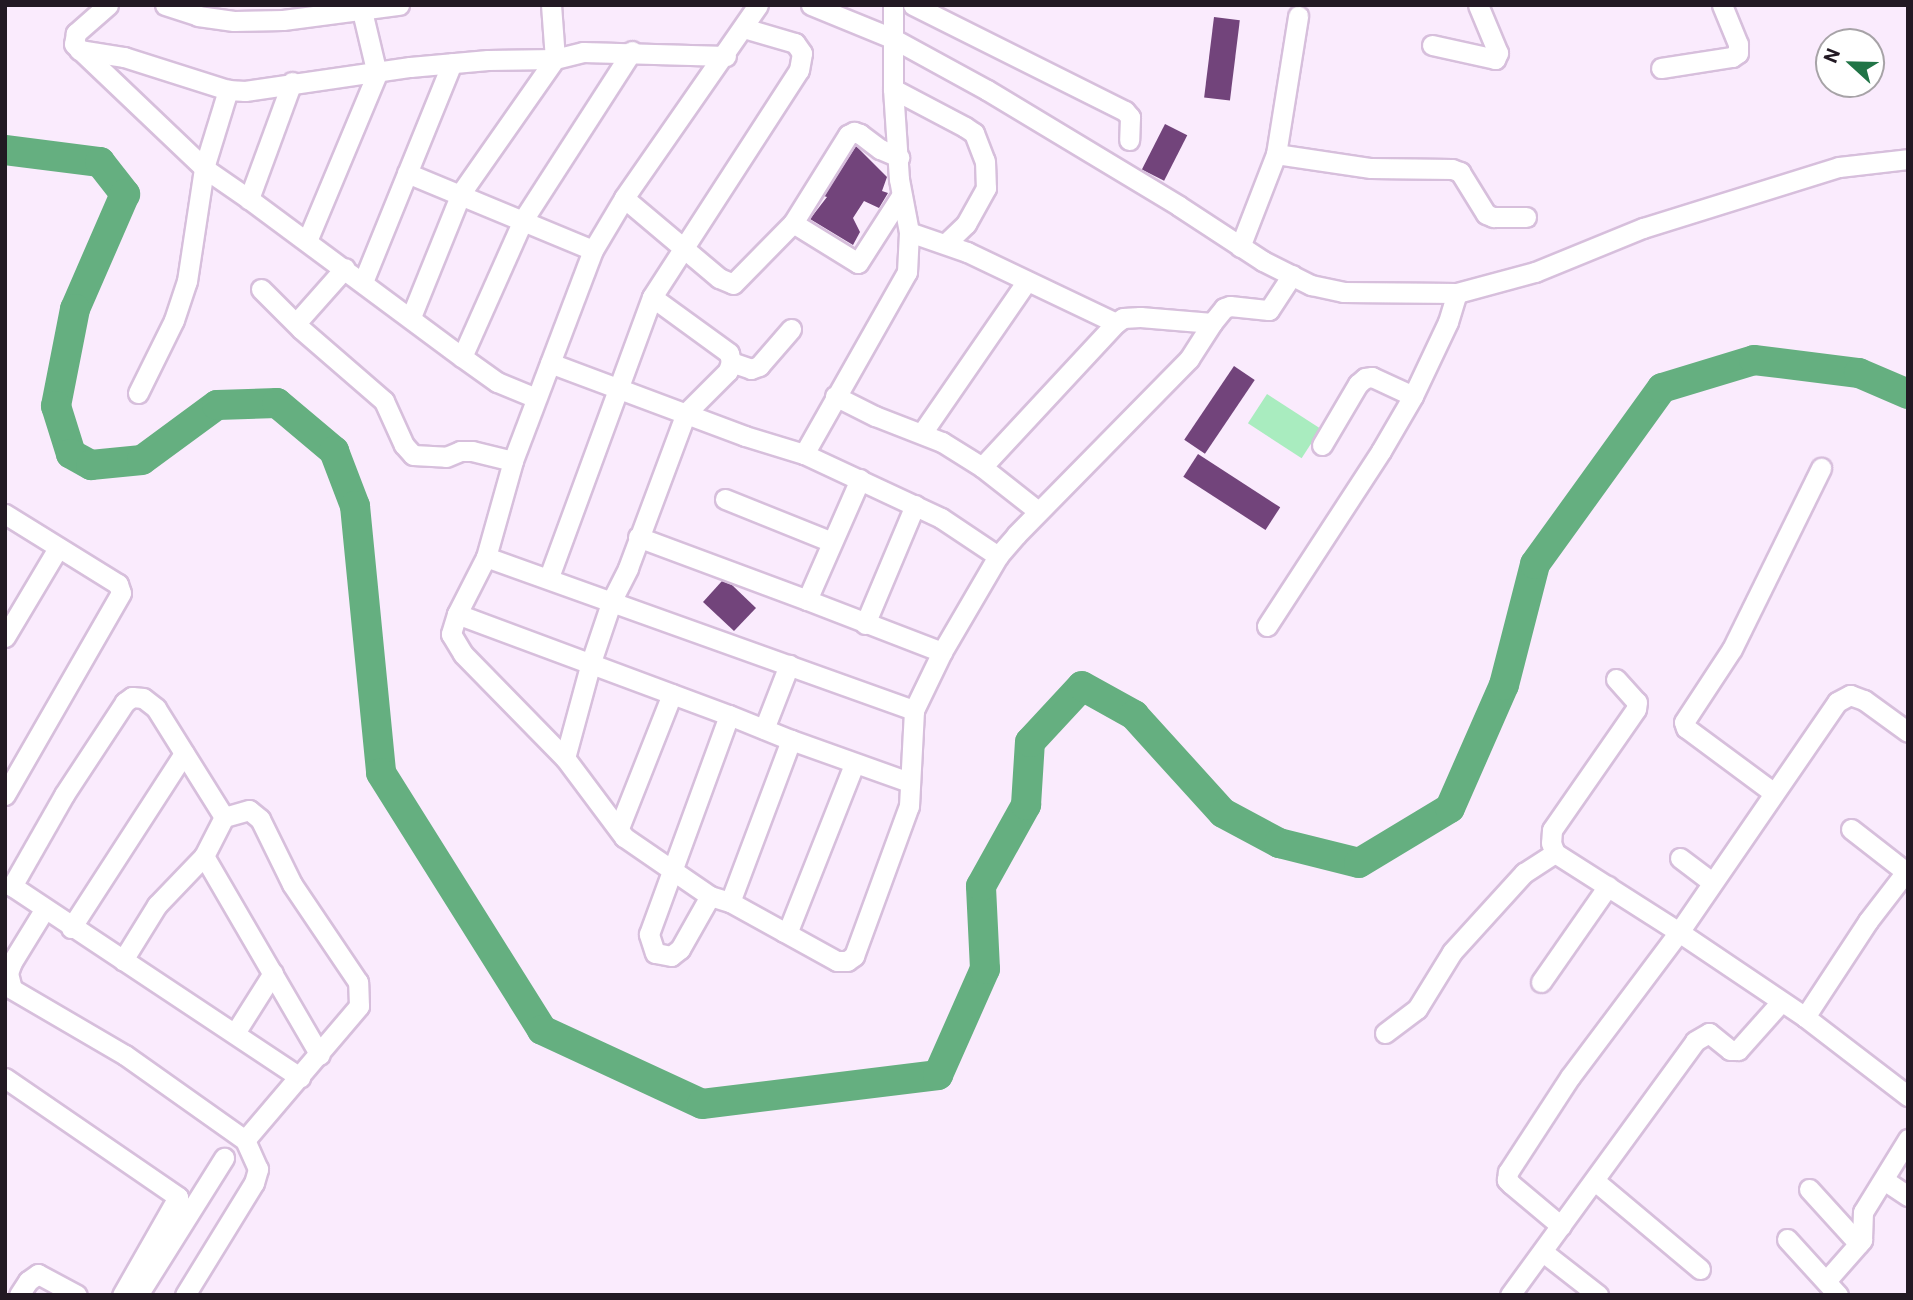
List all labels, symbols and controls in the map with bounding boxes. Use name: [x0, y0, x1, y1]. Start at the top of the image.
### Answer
north arrow: [1815, 28, 1885, 98]
text: N: [1819, 45, 1845, 66]

